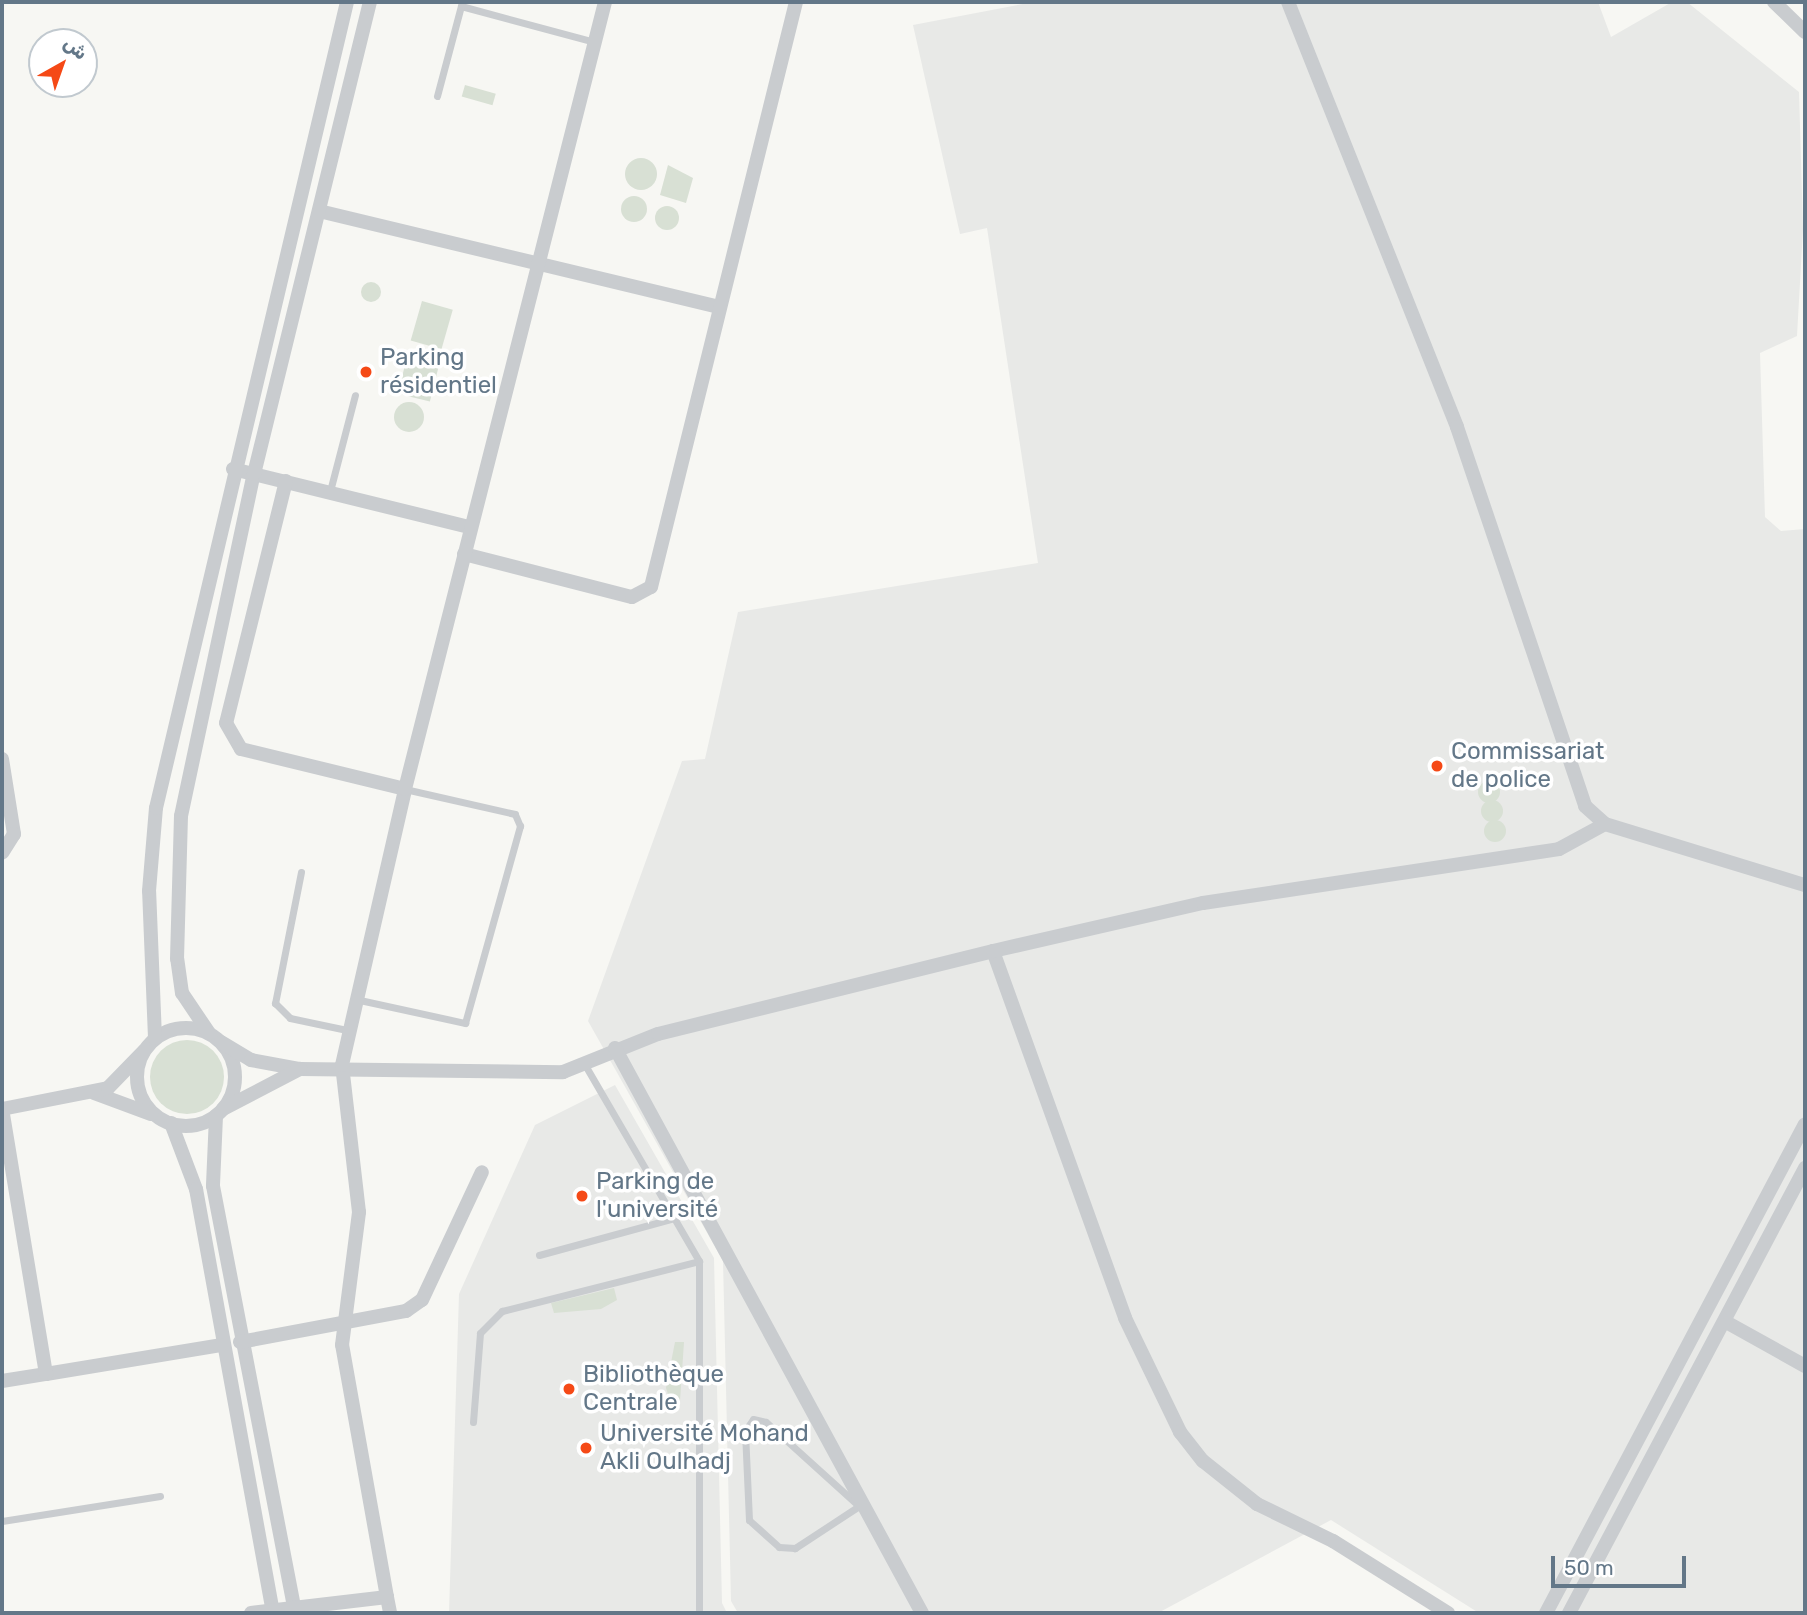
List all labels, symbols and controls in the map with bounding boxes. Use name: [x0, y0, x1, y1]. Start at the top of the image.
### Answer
north arrow: [28, 28, 98, 98]
text: ش: [59, 32, 92, 65]
place label: Parking résidentiel: [380, 344, 497, 400]
marker: Parking résidentiel: [358, 364, 374, 380]
place label: Commissariat de police: [1451, 738, 1604, 794]
marker: Commissariat de police: [1429, 758, 1445, 774]
place label: Parking de l'université: [596, 1168, 718, 1224]
marker: Parking de l'université: [574, 1188, 590, 1204]
place label: Bibliothèque Centrale: [583, 1361, 724, 1417]
marker: Bibliothèque Centrale: [561, 1381, 577, 1397]
place label: Université Mohand Akli Oulhadj: [600, 1420, 809, 1476]
marker: Université Mohand Akli Oulhadj: [578, 1440, 594, 1456]
scale bar: [1555, 1542, 1690, 1586]
text: 50 m: [1564, 1555, 1614, 1580]

